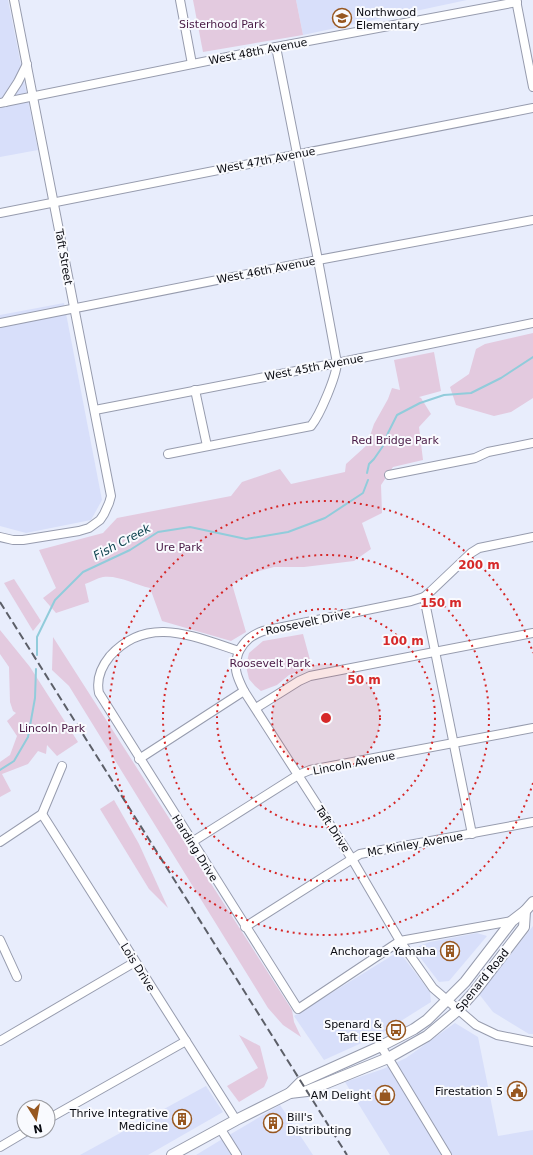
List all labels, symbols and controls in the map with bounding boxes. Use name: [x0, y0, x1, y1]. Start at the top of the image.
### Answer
place label: Northwood Elementary: [356, 6, 420, 32]
school or university icon: Northwood Elementary: [331, 7, 353, 29]
park label: Sisterhood Park: [179, 18, 266, 31]
street label: West 48th Avenue: [208, 36, 309, 67]
street label: West 47th Avenue: [216, 145, 317, 176]
street label: Taft Street: [52, 227, 75, 287]
street label: West 46th Avenue: [216, 255, 317, 286]
street label: West 45th Avenue: [264, 352, 365, 383]
park label: Red Bridge Park: [351, 434, 439, 447]
water label: Fish Creek: [91, 521, 154, 563]
park label: Ure Park: [156, 541, 203, 554]
text: 200 m: [458, 558, 500, 572]
text: 150 m: [420, 596, 462, 610]
street label: Roosevelt Drive: [264, 607, 352, 638]
text: 100 m: [382, 634, 424, 648]
park label: Roosevelt Park: [229, 657, 311, 670]
text: 50 m: [347, 673, 381, 687]
centre of rings: [319, 711, 333, 725]
park label: Lincoln Park: [19, 722, 86, 735]
street label: Lincoln Avenue: [312, 749, 396, 778]
street label: Taft Drive: [312, 803, 352, 855]
street label: Harding Drive: [169, 813, 220, 884]
street label: Mc Kinley Avenue: [366, 830, 464, 859]
building icon: Anchorage Yamaha: [439, 940, 461, 962]
street label: Lois Drive: [118, 941, 158, 994]
place label: Anchorage Yamaha: [330, 945, 436, 958]
street label: Spenard Road: [453, 946, 512, 1014]
place label: Spenard & Taft ESE: [324, 1018, 382, 1044]
bus stop icon: Spenard & Taft ESE: [385, 1019, 407, 1041]
public building icon: Firestation 5: [506, 1080, 528, 1102]
shop icon: AM Delight: [374, 1084, 396, 1106]
place label: Firestation 5: [435, 1085, 503, 1098]
place label: AM Delight: [311, 1089, 372, 1102]
north arrow: [16, 1099, 56, 1139]
place label: Thrive Integrative Medicine: [69, 1107, 168, 1133]
building icon: Thrive Integrative Medicine: [171, 1108, 193, 1130]
place label: Bill's Distributing: [287, 1111, 351, 1137]
building icon: Bill's Distributing: [262, 1112, 284, 1134]
text: N: [32, 1121, 44, 1136]

